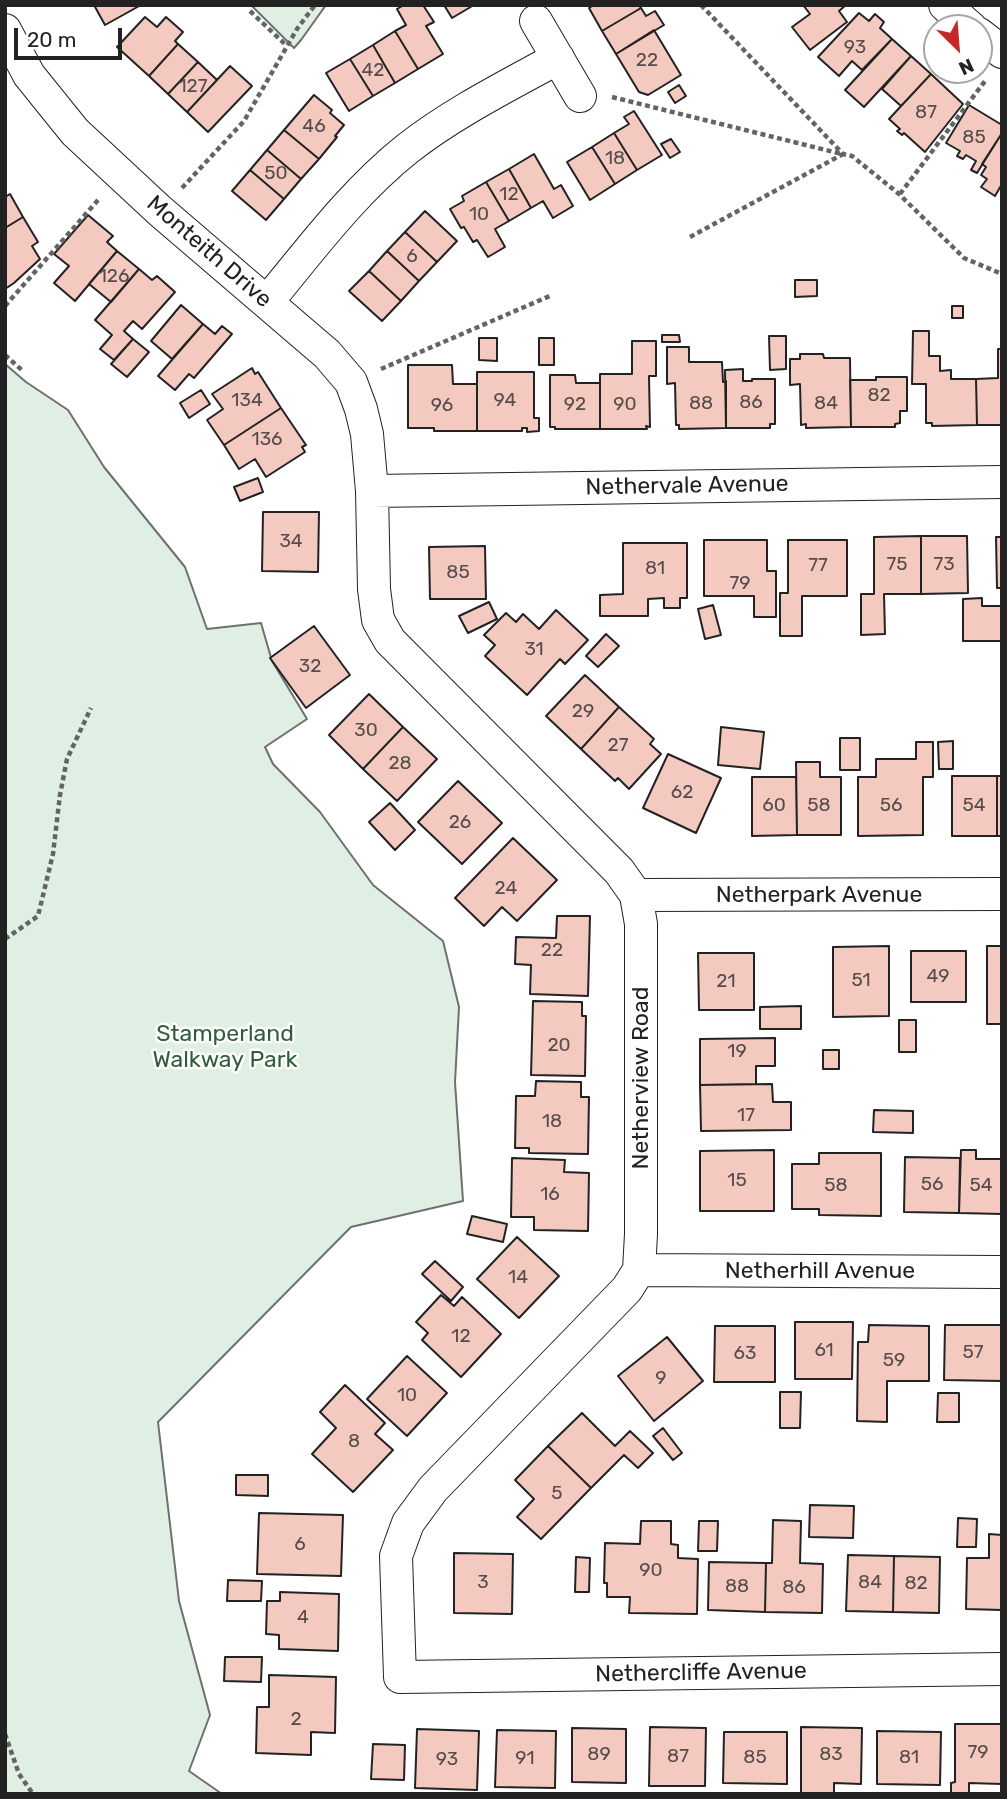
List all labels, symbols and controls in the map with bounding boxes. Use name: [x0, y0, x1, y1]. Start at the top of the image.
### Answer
scale bar: [18, 14, 126, 58]
north arrow: [923, 14, 993, 84]
text: 20 m: [27, 27, 76, 52]
house number: 93: [844, 37, 866, 59]
house number: 22: [636, 50, 658, 72]
text: N: [955, 53, 977, 80]
house number: 42: [362, 60, 384, 82]
house number: 127: [178, 76, 208, 98]
house number: 87: [915, 102, 937, 124]
house number: 46: [302, 116, 326, 138]
house number: 85: [962, 127, 986, 149]
house number: 18: [605, 148, 625, 170]
house number: 50: [264, 163, 288, 185]
house number: 12: [499, 184, 519, 206]
street label: Monteith Drive: [141, 190, 277, 314]
house number: 10: [469, 204, 489, 226]
house number: 6: [406, 246, 418, 268]
house number: 126: [99, 266, 129, 288]
house number: 82: [867, 385, 891, 407]
house number: 134: [231, 390, 263, 412]
house number: 94: [494, 390, 516, 412]
house number: 86: [739, 392, 763, 414]
house number: 88: [689, 393, 713, 415]
house number: 84: [814, 393, 838, 415]
house number: 92: [564, 394, 586, 416]
house number: 90: [613, 394, 637, 416]
house number: 96: [431, 395, 453, 417]
house number: 136: [251, 429, 283, 451]
street label: Nethervale Avenue: [585, 470, 789, 502]
house number: 34: [279, 531, 303, 553]
house number: 75: [886, 554, 908, 576]
house number: 73: [933, 554, 955, 576]
house number: 77: [808, 555, 828, 577]
house number: 81: [645, 558, 665, 580]
house number: 85: [446, 562, 470, 584]
house number: 79: [729, 573, 751, 595]
house number: 31: [524, 639, 544, 661]
house number: 32: [299, 656, 321, 678]
house number: 29: [572, 701, 594, 723]
house number: 30: [354, 720, 378, 742]
house number: 27: [608, 735, 628, 757]
house number: 28: [388, 753, 412, 775]
house number: 62: [671, 782, 693, 804]
house number: 60: [762, 795, 786, 817]
house number: 58: [807, 795, 831, 817]
house number: 56: [880, 795, 902, 817]
house number: 54: [962, 795, 986, 817]
house number: 26: [449, 812, 471, 834]
house number: 24: [495, 878, 517, 900]
street label: Netherpark Avenue: [716, 881, 922, 909]
house number: 22: [541, 940, 563, 962]
house number: 49: [927, 966, 949, 988]
house number: 51: [851, 970, 871, 992]
house number: 21: [716, 971, 736, 993]
street label: Netherview Road: [627, 987, 655, 1169]
park label: Stamperland Walkway Park: [153, 1020, 297, 1074]
house number: 20: [547, 1035, 571, 1057]
house number: 19: [727, 1041, 747, 1063]
house number: 17: [737, 1105, 755, 1127]
house number: 18: [542, 1111, 562, 1133]
house number: 15: [727, 1170, 747, 1192]
house number: 56: [921, 1174, 943, 1196]
house number: 58: [824, 1175, 848, 1197]
house number: 54: [969, 1175, 993, 1197]
house number: 16: [540, 1184, 560, 1206]
street label: Netherhill Avenue: [725, 1257, 915, 1285]
house number: 14: [508, 1267, 528, 1289]
house number: 12: [451, 1326, 471, 1348]
house number: 61: [814, 1340, 834, 1362]
house number: 57: [962, 1342, 984, 1364]
house number: 63: [734, 1343, 756, 1365]
house number: 59: [883, 1350, 905, 1372]
house number: 9: [655, 1368, 667, 1390]
house number: 10: [397, 1385, 417, 1407]
house number: 8: [348, 1431, 360, 1453]
house number: 5: [551, 1483, 563, 1505]
house number: 6: [294, 1534, 306, 1556]
house number: 90: [639, 1560, 663, 1582]
house number: 3: [477, 1572, 489, 1594]
house number: 84: [858, 1572, 882, 1594]
house number: 82: [904, 1573, 928, 1595]
house number: 88: [725, 1576, 749, 1598]
house number: 86: [782, 1577, 806, 1599]
house number: 4: [297, 1607, 309, 1629]
street label: Nethercliffe Avenue: [595, 1657, 807, 1689]
house number: 2: [290, 1709, 302, 1731]
house number: 79: [967, 1742, 989, 1764]
house number: 89: [587, 1744, 611, 1766]
house number: 83: [819, 1744, 843, 1766]
house number: 87: [667, 1746, 689, 1768]
house number: 85: [743, 1747, 767, 1769]
house number: 81: [899, 1747, 919, 1769]
house number: 91: [515, 1748, 535, 1770]
house number: 93: [436, 1749, 458, 1771]

